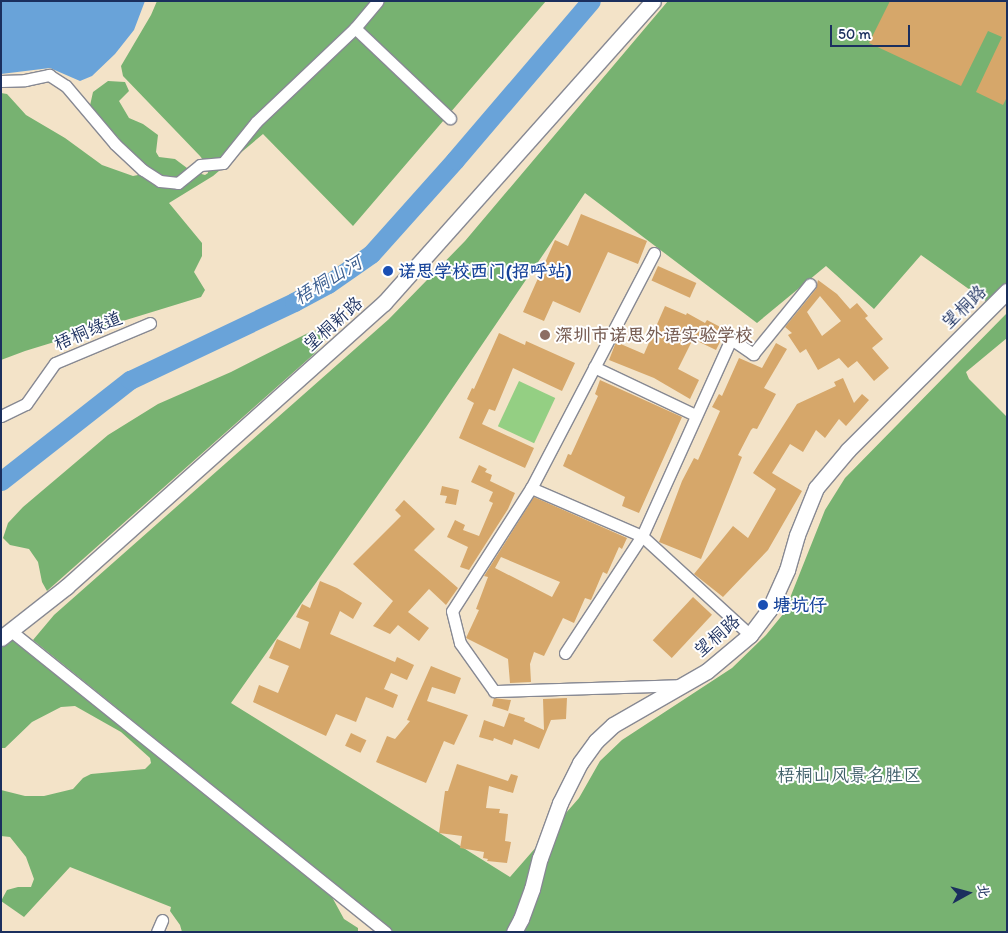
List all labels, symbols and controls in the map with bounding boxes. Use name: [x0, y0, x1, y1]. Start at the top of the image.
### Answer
scale bar: [833, 15, 913, 47]
text: 50 m: [838, 25, 871, 43]
water label: 梧桐山河: [290, 251, 366, 309]
place label: 诺思学校西门(招呼站): [398, 260, 572, 282]
marker: 诺思学校西门(招呼站): [382, 265, 394, 277]
street label: 望桐路: [937, 280, 991, 334]
street label: 望桐新路: [299, 292, 367, 356]
street label: 梧桐绿道: [51, 307, 125, 355]
place label: 深圳市诺思外语实验学校: [555, 324, 753, 346]
marker: 深圳市诺思外语实验学校: [539, 329, 551, 341]
place label: 塘坑仔: [773, 594, 827, 616]
marker: 塘坑仔: [757, 599, 769, 611]
street label: 望桐路: [690, 610, 744, 662]
park label: 梧桐山风景名胜区: [777, 764, 921, 786]
north arrow: [943, 868, 993, 918]
text: 北: [974, 883, 993, 899]

